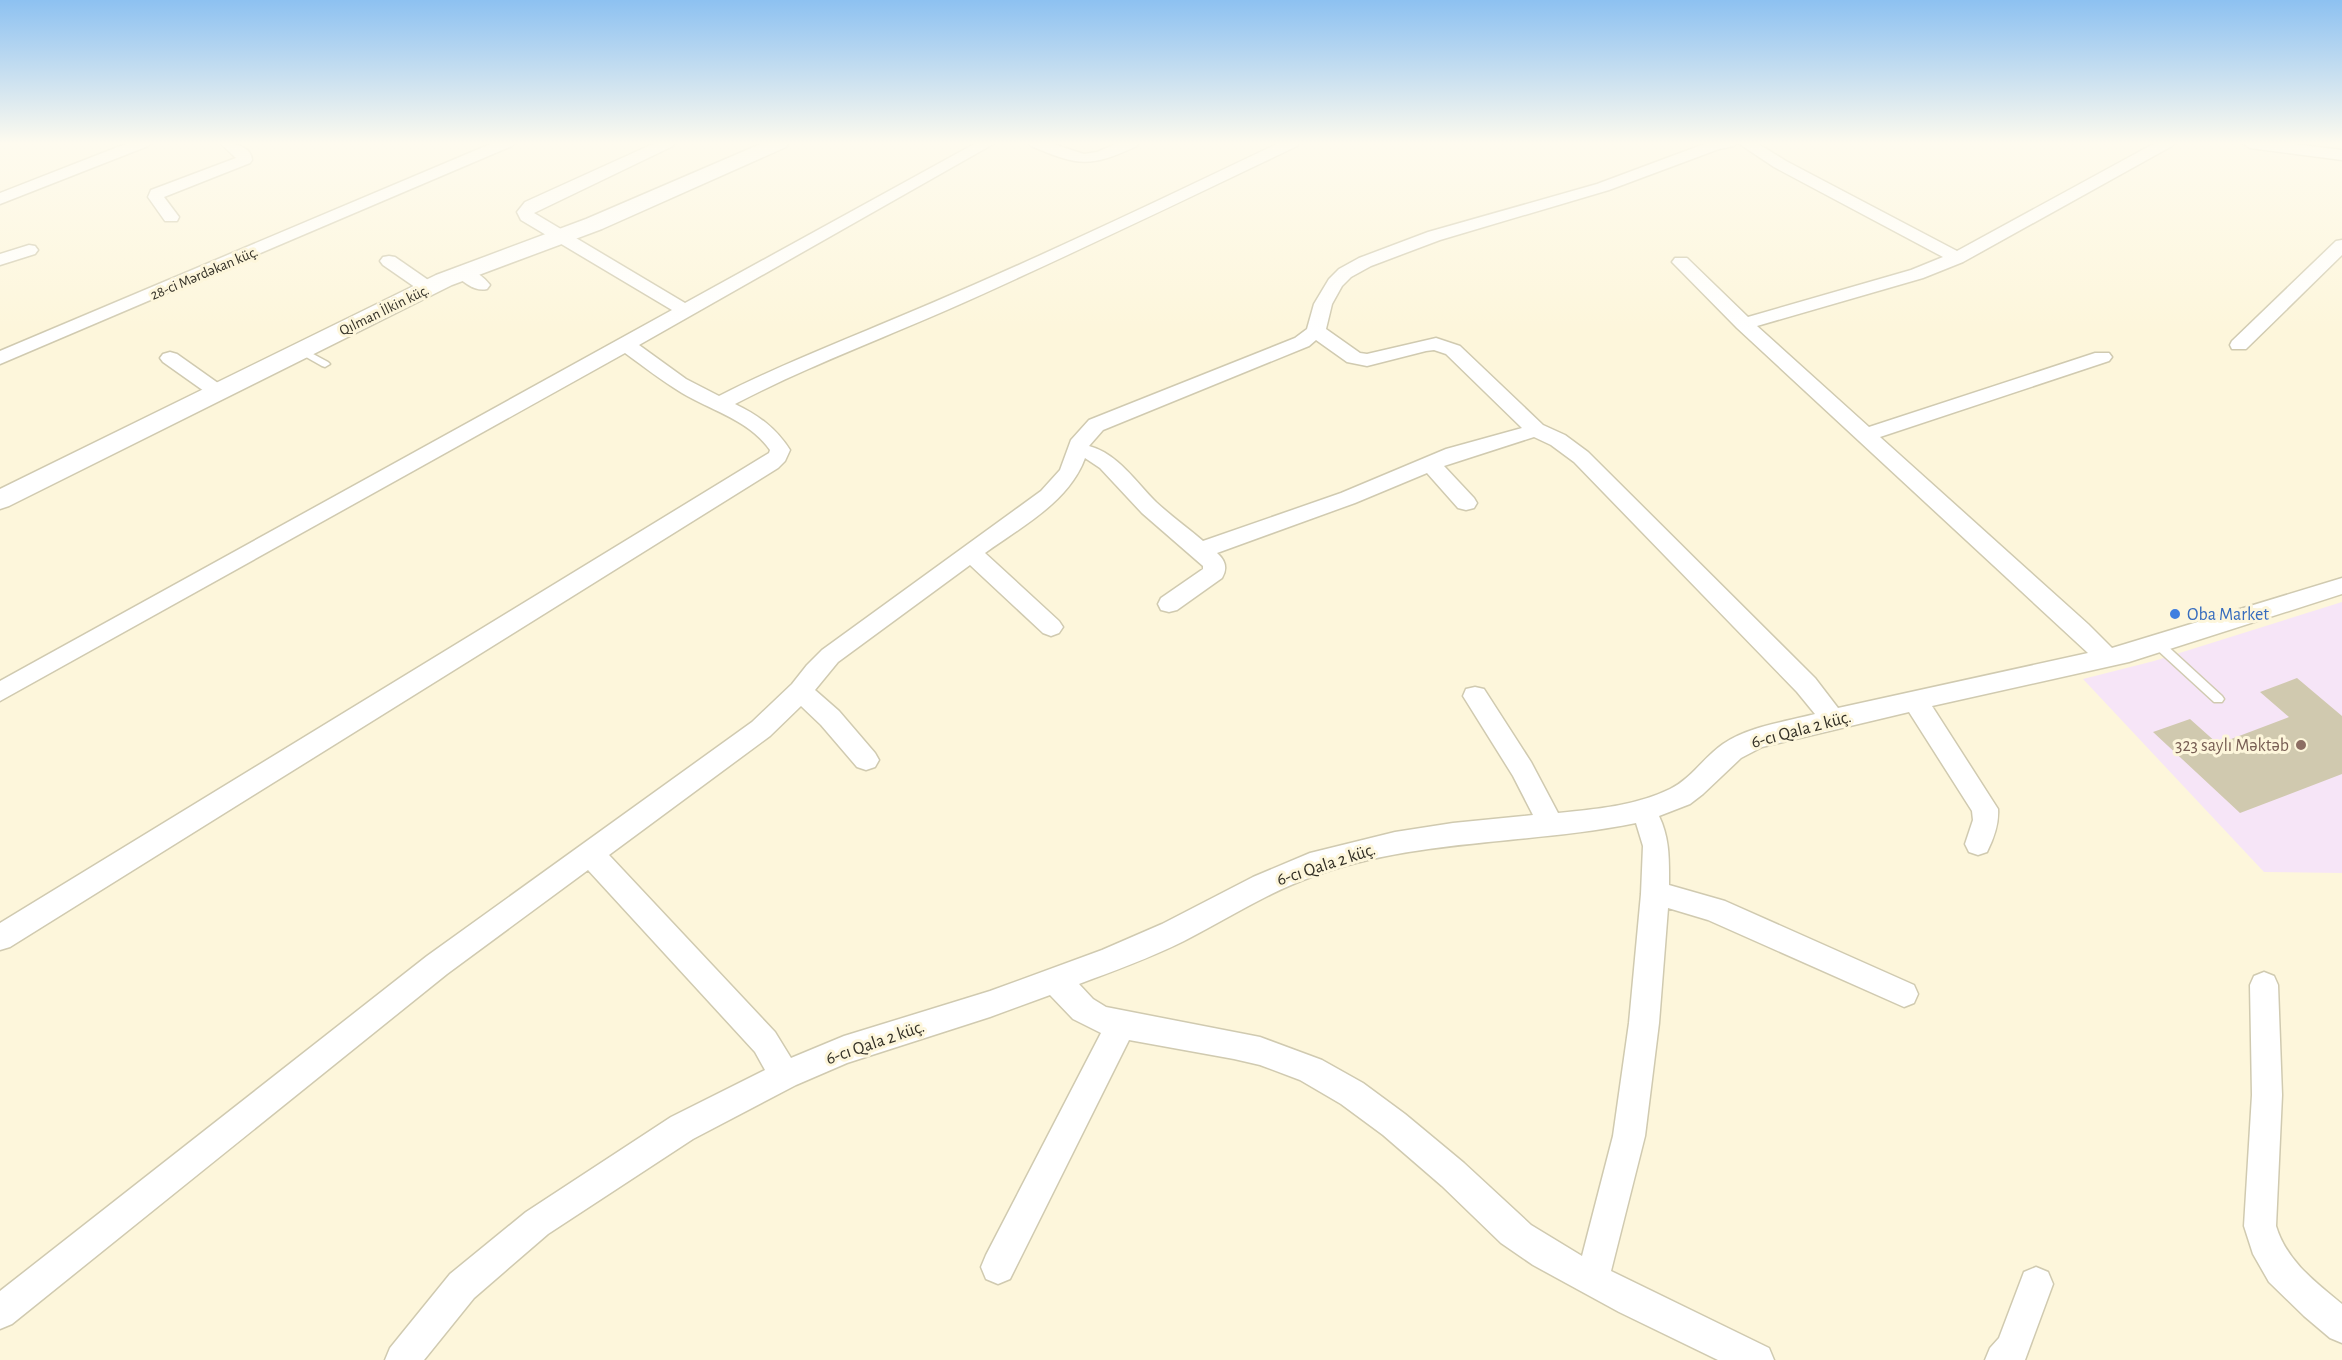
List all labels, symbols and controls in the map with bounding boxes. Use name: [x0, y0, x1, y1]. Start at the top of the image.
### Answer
street label: 28-ci Mərdəkan küç.: [148, 244, 260, 303]
street label: Qılman İlkin küç.: [336, 281, 431, 339]
place label: Oba Market: [2187, 606, 2269, 624]
marker: Oba Market: [2168, 607, 2182, 621]
street label: 6-cı Qala 2 küç.: [1749, 708, 1853, 752]
place label: 323 saylı Məktəb: [2175, 737, 2289, 755]
marker: 323 saylı Məktəb: [2294, 738, 2308, 752]
street label: 6-cı Qala 2 küç.: [1275, 841, 1378, 889]
street label: 6-cı Qala 2 küç.: [824, 1018, 927, 1068]

